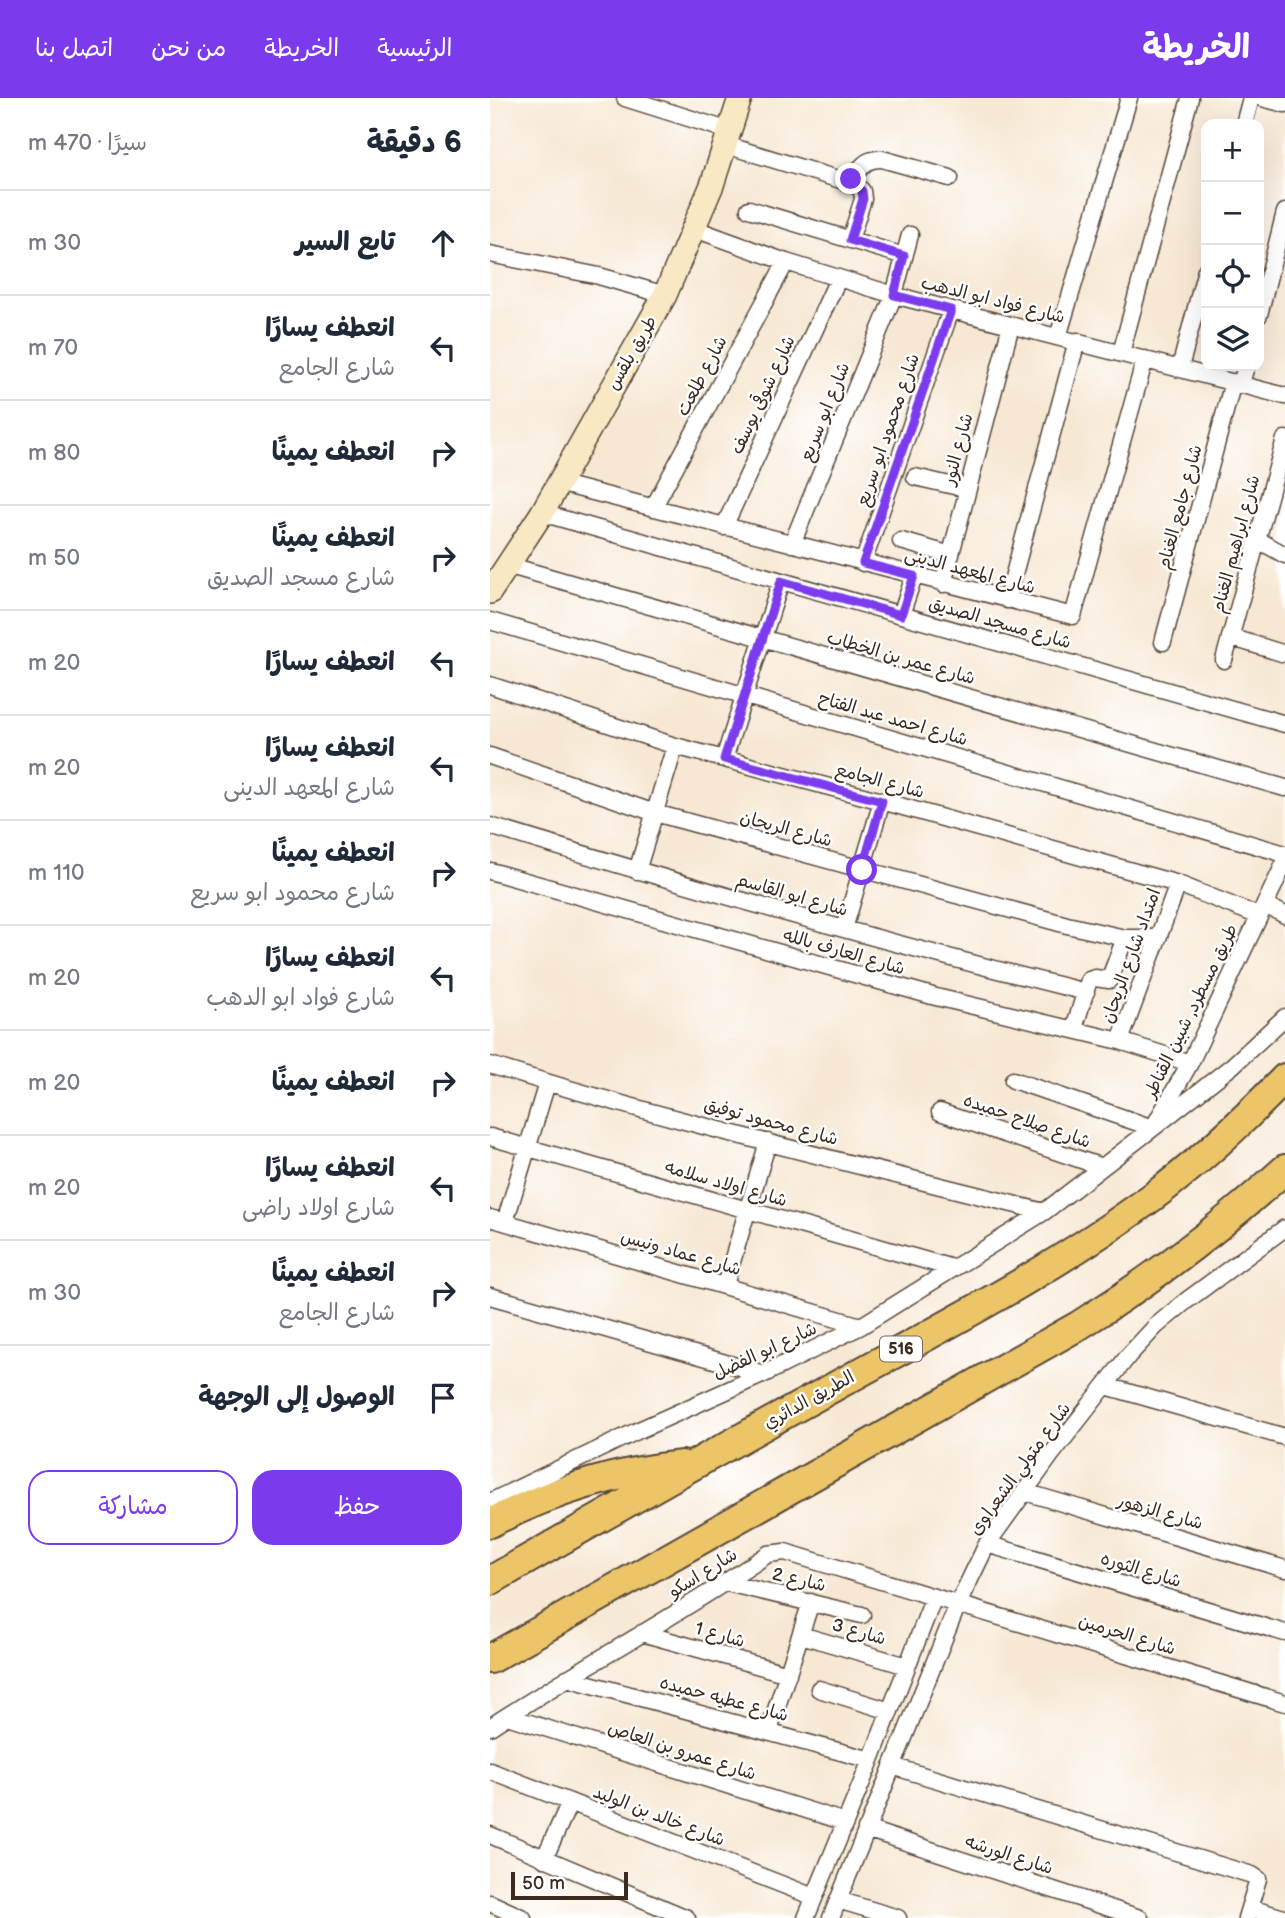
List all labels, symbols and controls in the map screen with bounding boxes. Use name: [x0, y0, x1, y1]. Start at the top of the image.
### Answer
text: الخريطة: [1143, 28, 1250, 68]
text: اتصل بنا: [35, 34, 113, 63]
text: من نحن: [151, 34, 226, 63]
text: الخريطة: [264, 34, 339, 63]
text: الرئيسية: [377, 34, 453, 63]
map controls: [1201, 119, 1264, 371]
button: +: [1201, 119, 1264, 182]
text: 6 دقيقة: [367, 125, 462, 161]
text: سيرًا · 470 m: [28, 129, 147, 157]
route end: [835, 163, 866, 194]
button: −: [1201, 182, 1264, 245]
icon: ahead: [424, 224, 462, 262]
text: تابع السير: [295, 227, 395, 258]
text: 30 m: [28, 229, 81, 257]
button: locate: [1201, 245, 1264, 308]
street label: شارع فواد ابو الدهب: [919, 272, 1067, 329]
button: layers: [1201, 308, 1264, 371]
street label: طريق بلقس: [602, 312, 662, 394]
text: انعطف يسارًا: [265, 313, 395, 344]
icon: left: [424, 329, 462, 367]
street label: شارع شوقى يوسف: [725, 331, 801, 458]
street label: شارع طلعت: [672, 332, 733, 420]
text: 70 m: [28, 334, 78, 362]
street label: شارع محمود ابو سريع: [852, 351, 926, 510]
text: شارع الجامع: [279, 354, 395, 382]
street label: شارع ابو سريع: [796, 359, 856, 465]
street label: شارع النور: [938, 411, 979, 489]
icon: right: [424, 434, 462, 472]
text: انعطف يمينًا: [272, 437, 395, 468]
text: 80 m: [28, 439, 80, 467]
street label: شارع جامع الغنام: [1153, 442, 1210, 572]
street label: شارع ابراهيم الغنام: [1207, 473, 1267, 616]
text: انعطف يمينًا: [272, 523, 395, 554]
icon: right: [424, 539, 462, 577]
street label: شارع المعهد الدينى: [902, 543, 1038, 600]
text: 50 m: [28, 544, 80, 572]
text: شارع مسجد الصديق: [207, 564, 395, 592]
street label: شارع مسجد الصديق: [926, 593, 1074, 654]
street label: شارع عمر بن الخطاب: [824, 627, 978, 690]
icon: left: [424, 644, 462, 682]
text: انعطف يسارًا: [265, 647, 395, 678]
text: 20 m: [28, 649, 80, 677]
street label: شارع احمد عبد الفتاح: [816, 688, 970, 751]
text: انعطف يسارًا: [265, 733, 395, 764]
icon: left: [424, 749, 462, 787]
text: 20 m: [28, 754, 80, 782]
street label: شارع الجامع: [833, 759, 927, 805]
text: شارع المعهد الدينى: [223, 774, 395, 802]
street label: شارع الريحان: [737, 807, 834, 852]
text: انعطف يمينًا: [272, 838, 395, 869]
icon: right: [424, 854, 462, 892]
route start: [846, 854, 877, 885]
text: 110 m: [28, 859, 85, 887]
street label: شارع ابو القاسم: [733, 869, 850, 924]
text: شارع محمود ابو سريع: [190, 879, 395, 907]
street label: امتداد شارع الريحان: [1097, 886, 1166, 1027]
street label: طريق مسطرد, شبين القناطر: [1139, 921, 1242, 1103]
street label: شارع العارف بالله: [780, 925, 907, 980]
text: انعطف يسارًا: [265, 943, 395, 974]
icon: left: [424, 959, 462, 997]
text: 20 m: [28, 964, 80, 992]
text: شارع فواد ابو الدهب: [206, 984, 395, 1012]
icon: right: [424, 1064, 462, 1102]
text: انعطف يمينًا: [272, 1067, 395, 1098]
text: 20 m: [28, 1069, 80, 1097]
street label: شارع صلاح حميده: [960, 1089, 1094, 1154]
street label: شارع محمود توفيق: [701, 1094, 840, 1151]
text: انعطف يسارًا: [265, 1153, 395, 1184]
street label: شارع اولاد سلامه: [662, 1156, 790, 1212]
icon: left: [424, 1169, 462, 1207]
text: 20 m: [28, 1174, 80, 1202]
text: شارع اولاد راضى: [242, 1194, 395, 1222]
street label: شارع عماد ونيس: [618, 1226, 744, 1281]
text: انعطف يمينًا: [272, 1258, 395, 1289]
icon: right: [424, 1274, 462, 1312]
text: 30 m: [28, 1279, 81, 1307]
text: شارع الجامع: [279, 1299, 395, 1327]
street label: شارع ابو الفضل: [710, 1318, 821, 1385]
road number: 516: [880, 1336, 922, 1362]
street label: الطريق الدائري: [760, 1366, 859, 1435]
icon: arrive: [424, 1379, 462, 1417]
text: الوصول إلى الوجهة: [198, 1382, 395, 1413]
street label: شارع متولي الشعراوى: [965, 1399, 1079, 1542]
button: مشاركة: [28, 1470, 238, 1545]
button: حفظ: [252, 1470, 462, 1545]
street label: شارع الزهور: [1114, 1489, 1205, 1535]
street label: شارع اسكو: [663, 1544, 742, 1604]
street label: شارع الثوره: [1098, 1548, 1184, 1593]
street label: شارع 2: [770, 1564, 828, 1597]
street label: شارع الحرمين: [1076, 1610, 1178, 1661]
street label: شارع 3: [829, 1614, 888, 1651]
street label: شارع 1: [692, 1618, 747, 1653]
street label: شارع عطيه حميده: [657, 1672, 791, 1727]
street label: شارع عمرو بن العاص: [605, 1717, 759, 1786]
street label: شارع خالد بن الوليد: [590, 1781, 728, 1852]
street label: شارع الورشه: [962, 1831, 1056, 1880]
scale bar: [511, 1869, 628, 1901]
text: 50 m: [522, 1872, 565, 1895]

